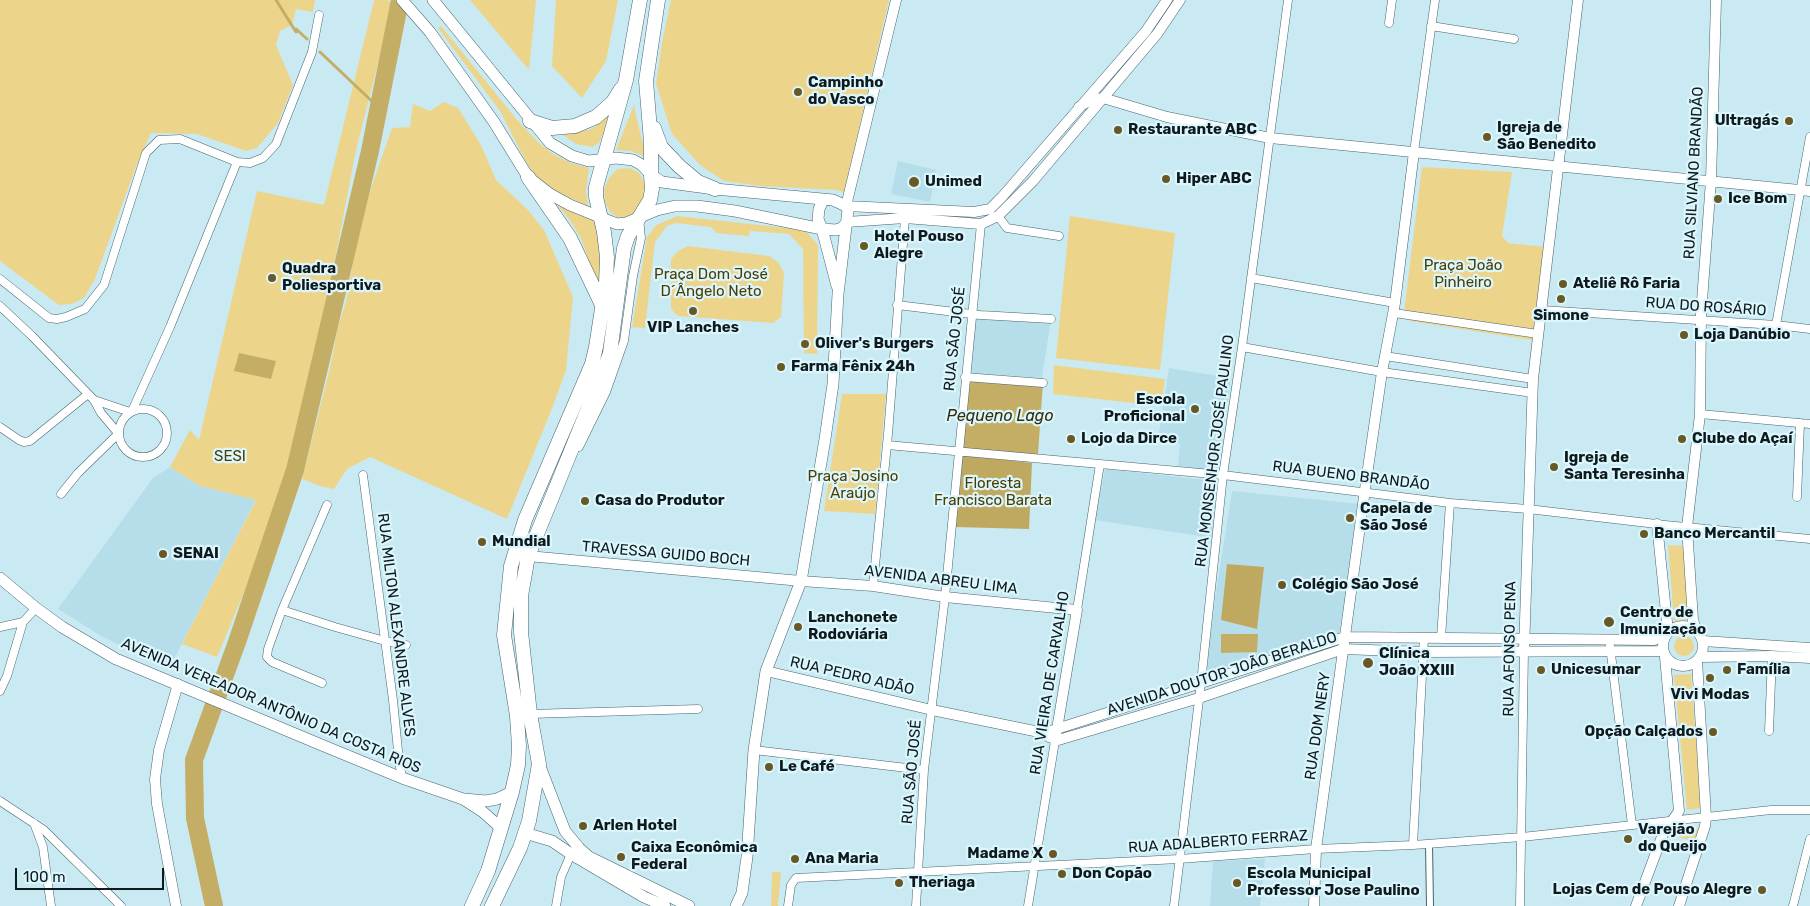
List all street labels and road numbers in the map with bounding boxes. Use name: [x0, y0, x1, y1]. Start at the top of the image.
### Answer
street label: RUA SILVIANO BRANDÃO: [1680, 86, 1708, 260]
street label: RUA SÃO JOSÉ: [941, 286, 969, 392]
street label: RUA DO ROSÁRIO: [1645, 294, 1767, 320]
street label: RUA MONSENHOR JOSÉ PAULINO: [1192, 334, 1238, 568]
street label: RUA BUENO BRANDÃO: [1271, 457, 1431, 495]
street label: RUA MILTON ALEXANDRE ALVES: [373, 512, 419, 738]
street label: TRAVESSA GUIDO BOCH: [581, 538, 751, 570]
street label: AVENIDA ABREU LIMA: [863, 562, 1019, 598]
street label: RUA AFONSO PENA: [1500, 581, 1520, 717]
street label: RUA VIEIRA DE CARVALHO: [1027, 590, 1073, 776]
street label: AVENIDA DOUTOR JOÃO BERALDO: [1105, 628, 1339, 720]
street label: AVENIDA VEREADOR ANTÔNIO DA COSTA RIOS: [118, 634, 424, 778]
street label: RUA PEDRO ADÃO: [788, 653, 916, 699]
street label: RUA DOM NERY: [1302, 671, 1334, 781]
street label: RUA SÃO JOSÉ: [898, 719, 926, 825]
street label: RUA ADALBERTO FERRAZ: [1127, 827, 1309, 857]

